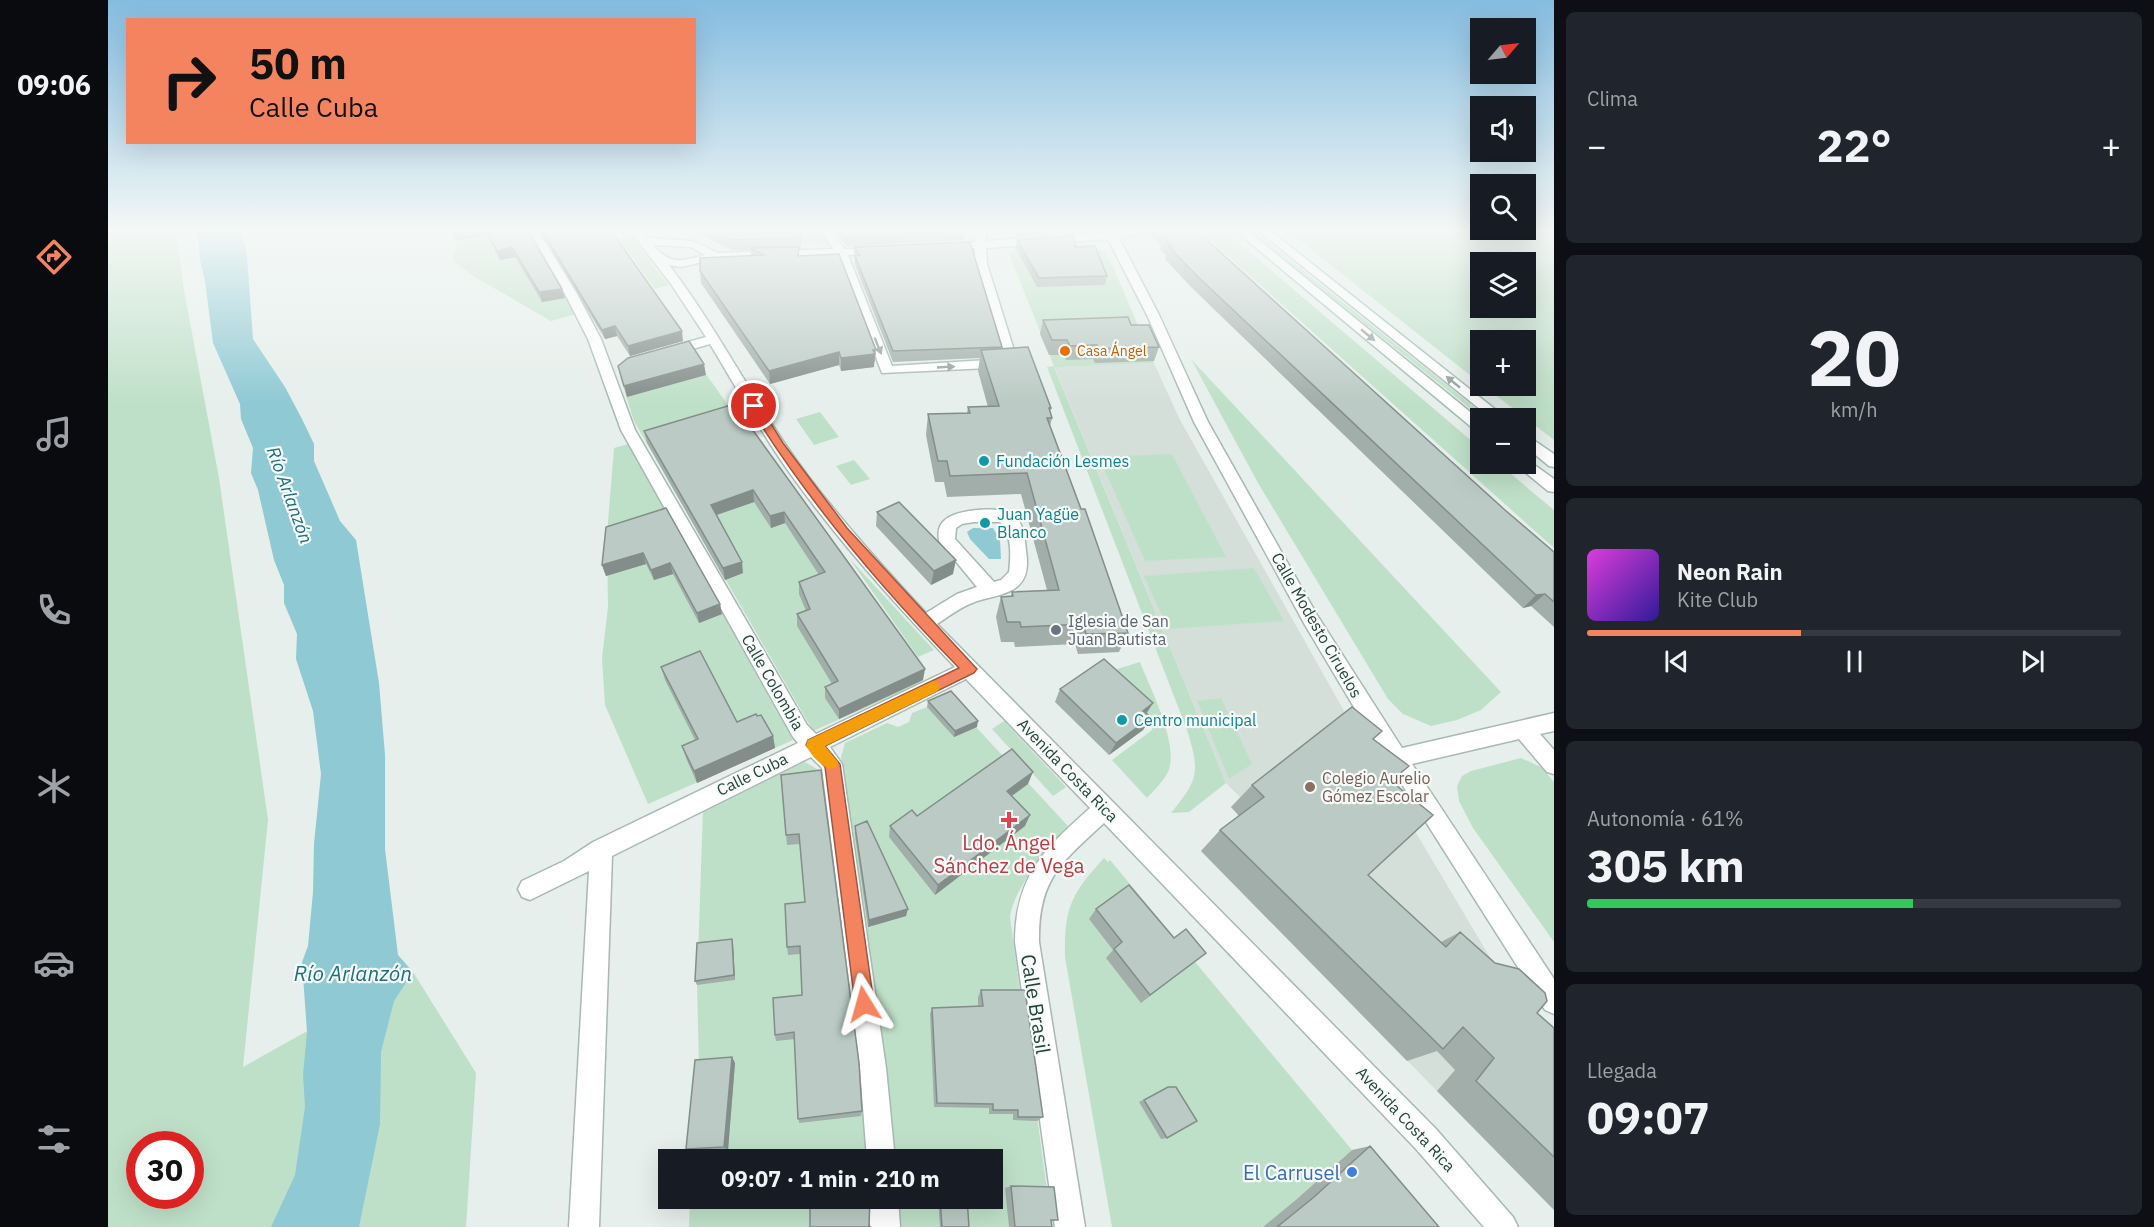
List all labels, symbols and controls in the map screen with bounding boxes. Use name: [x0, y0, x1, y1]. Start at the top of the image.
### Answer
north arrow: [1470, 18, 1536, 84]
map controls: [1470, 18, 1536, 474]
text: 50 m: [249, 36, 347, 91]
icon: right: [150, 42, 228, 120]
text: 09:06: [17, 67, 91, 102]
text: Clima: [1587, 85, 1638, 112]
text: Calle Cuba: [249, 89, 378, 124]
button: sound: [1470, 96, 1536, 162]
text: 22°: [1816, 116, 1892, 174]
text: −: [1587, 124, 1607, 167]
text: +: [2101, 124, 2121, 167]
button: search: [1470, 174, 1536, 240]
icon: directions: [33, 236, 75, 278]
button: layers: [1470, 252, 1536, 318]
text: 20: [1807, 306, 1901, 407]
one-way arrow: [1360, 329, 1376, 342]
button: +: [1470, 330, 1536, 396]
one-way arrow: [874, 337, 883, 355]
place label: Casa Ángel: [1077, 341, 1147, 360]
marker: Casa Ángel: [1058, 344, 1072, 358]
one-way arrow: [936, 362, 955, 371]
one-way arrow: [1445, 376, 1461, 389]
pin: [728, 380, 779, 431]
icon: arrive: [737, 389, 770, 422]
text: km/h: [1830, 396, 1878, 423]
button: −: [1470, 408, 1536, 474]
icon: music: [33, 413, 75, 455]
water label: Río Arlanzón: [262, 443, 318, 547]
place label: Fundación Lesmes: [996, 451, 1129, 471]
marker: Fundación Lesmes: [977, 454, 991, 468]
place label: Juan Yagüe Blanco: [997, 504, 1079, 542]
marker: Juan Yagüe Blanco: [978, 516, 992, 530]
street label: Calle Modesto Ciruelos: [1267, 549, 1367, 701]
text: Neon Rain: [1677, 557, 1783, 586]
text: Kite Club: [1677, 586, 1758, 613]
icon: phone: [33, 589, 75, 631]
place label: Iglesia de San Juan Bautista: [1068, 611, 1169, 649]
marker: Iglesia de San Juan Bautista: [1049, 623, 1063, 637]
street label: Calle Colombia: [737, 630, 809, 734]
icon: previous: [1660, 645, 1693, 678]
icon: pause: [1838, 645, 1871, 678]
icon: next: [2016, 645, 2049, 678]
place label: Centro municipal: [1134, 710, 1256, 730]
marker: Centro municipal: [1115, 713, 1129, 727]
street label: Avenida Costa Rica: [1013, 714, 1123, 826]
street label: Calle Cuba: [713, 748, 791, 800]
icon: climate: [33, 765, 75, 807]
place label: Colegio Aurelio Gómez Escolar: [1322, 768, 1430, 806]
marker: Colegio Aurelio Gómez Escolar: [1303, 780, 1317, 794]
text: Autonomía · 61%: [1587, 805, 1744, 832]
marker: Ldo. Ángel Sánchez de Vega: [1002, 813, 1016, 827]
place label: Ldo. Ángel Sánchez de Vega: [934, 829, 1085, 879]
text: 305 km: [1587, 836, 1745, 894]
icon: car: [33, 942, 75, 984]
street label: Calle Brasil: [1015, 952, 1057, 1056]
water label: Río Arlanzón: [294, 959, 412, 987]
position arrow: [832, 972, 896, 1036]
text: Llegada: [1587, 1057, 1657, 1084]
street label: Avenida Costa Rica: [1352, 1062, 1460, 1176]
text: 09:07: [1587, 1088, 1710, 1146]
icon: filters: [33, 1118, 75, 1160]
speed limit sign: 30: [126, 1131, 204, 1209]
place label: El Carrusel: [1243, 1159, 1340, 1186]
text: 09:07 · 1 min · 210 m: [721, 1164, 940, 1193]
marker: El Carrusel: [1345, 1165, 1359, 1179]

